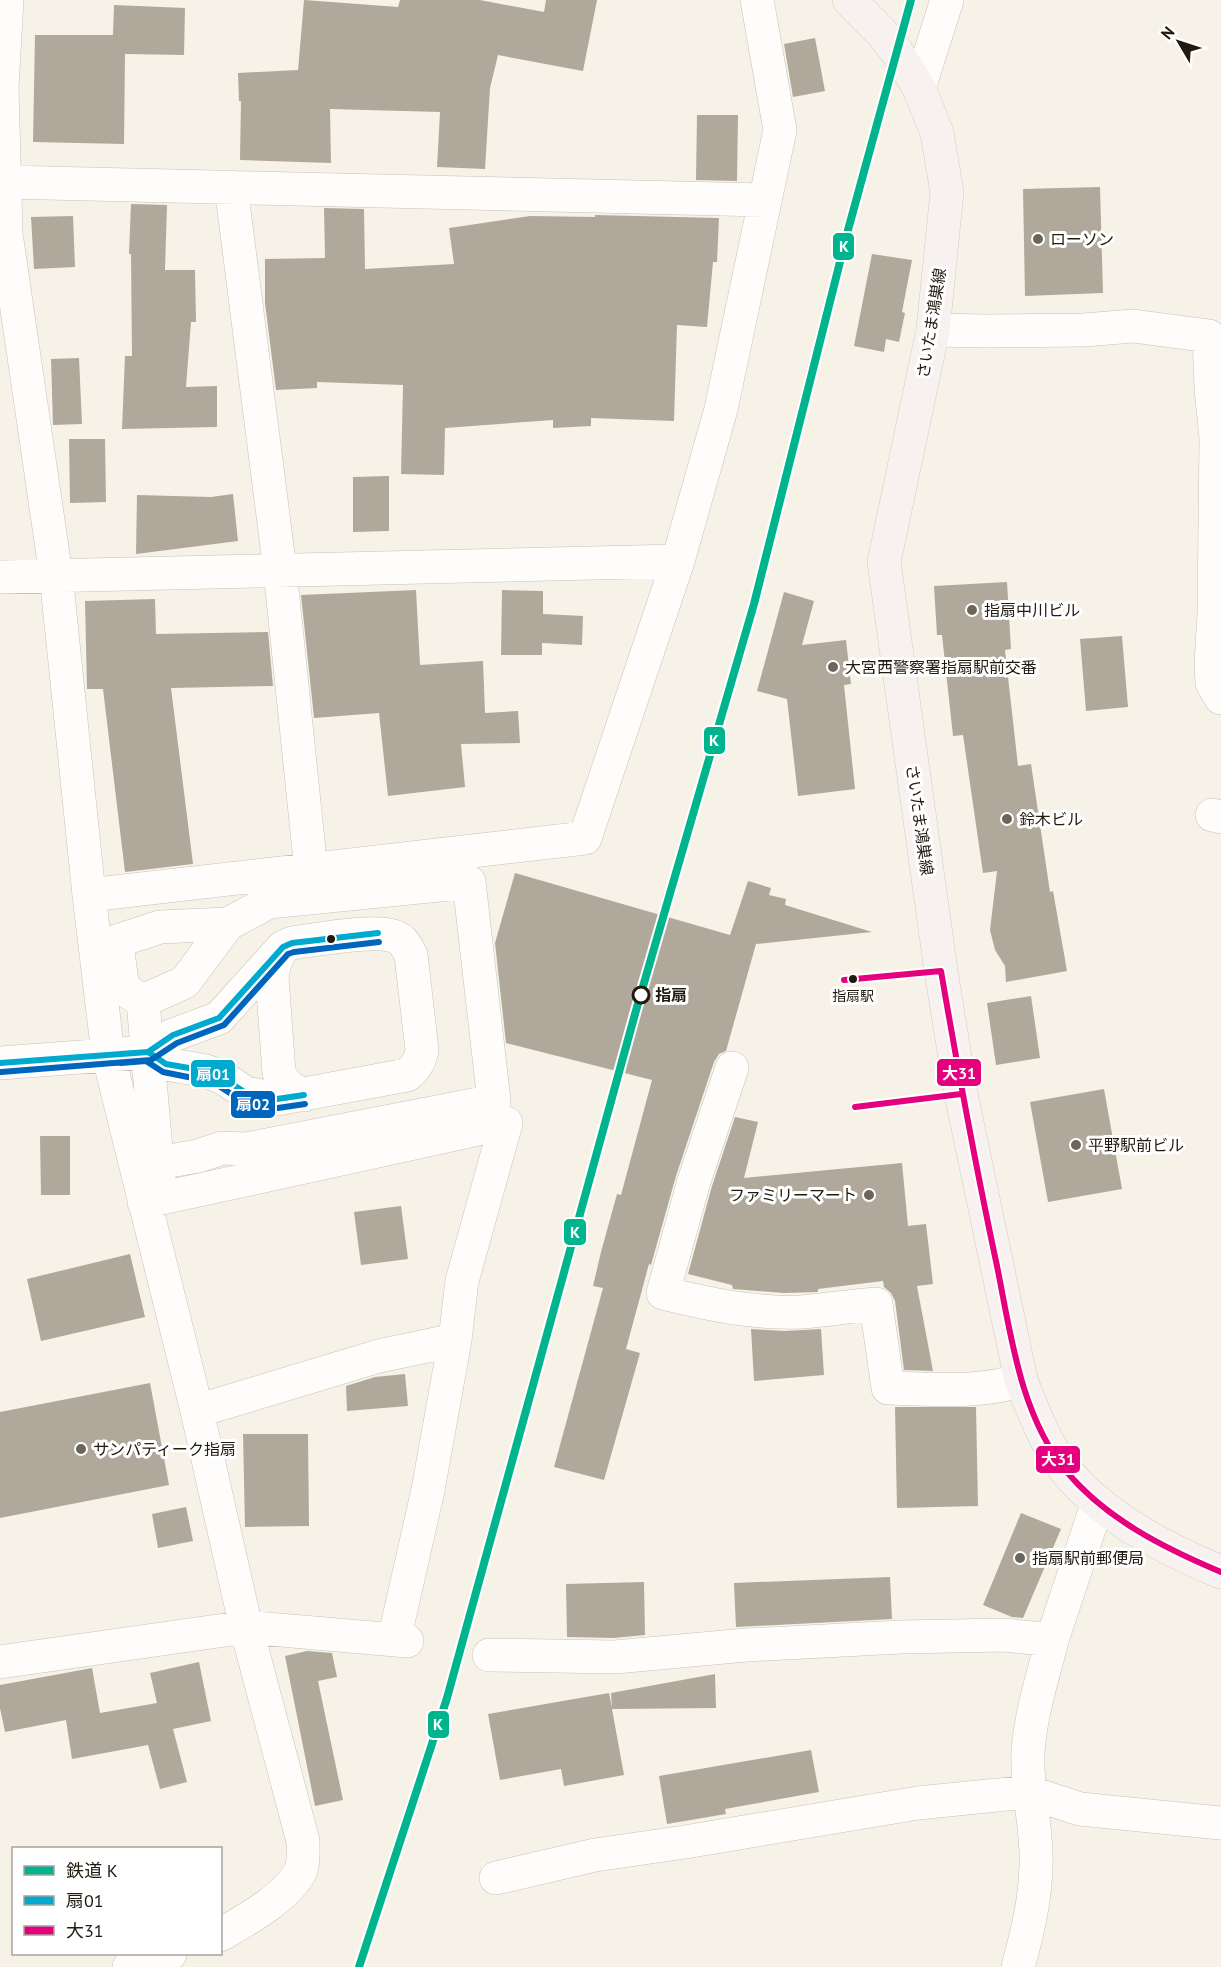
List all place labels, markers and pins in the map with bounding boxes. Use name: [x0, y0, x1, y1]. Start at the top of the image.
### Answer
place label: ローソン: [1050, 229, 1114, 249]
marker: ローソン: [1031, 232, 1045, 246]
place label: 指扇中川ビル: [984, 600, 1080, 620]
marker: 指扇中川ビル: [965, 603, 979, 617]
place label: 大宮西警察署指扇駅前交番: [845, 657, 1037, 677]
marker: 大宮西警察署指扇駅前交番: [826, 660, 840, 674]
place label: 鈴木ビル: [1019, 809, 1083, 829]
marker: 鈴木ビル: [1000, 812, 1014, 826]
unlabelled marker: [325, 933, 337, 945]
marker: 指扇駅: [847, 973, 859, 985]
place label: 指扇: [655, 985, 687, 1005]
marker: 指扇: [632, 986, 650, 1004]
place label: 指扇駅: [832, 987, 874, 1005]
place label: 平野駅前ビル: [1088, 1135, 1184, 1155]
marker: 平野駅前ビル: [1069, 1138, 1083, 1152]
place label: ファミリーマート: [729, 1185, 857, 1205]
marker: ファミリーマート: [862, 1188, 876, 1202]
place label: サンパティーク指扇: [93, 1439, 236, 1459]
marker: サンパティーク指扇: [74, 1442, 88, 1456]
place label: 指扇駅前郵便局: [1032, 1548, 1144, 1568]
marker: 指扇駅前郵便局: [1013, 1551, 1027, 1565]

